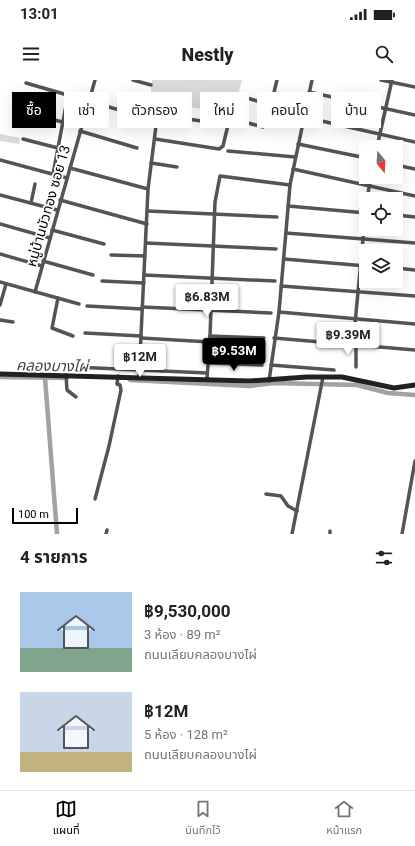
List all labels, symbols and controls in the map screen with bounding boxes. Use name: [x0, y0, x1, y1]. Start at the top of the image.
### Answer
text: 13:01: [20, 5, 59, 23]
icon: menu: [20, 43, 42, 65]
icon: search: [373, 43, 395, 65]
text: Nestly: [182, 44, 233, 65]
chip: ซื้อ: [12, 92, 56, 128]
chip: เช่า: [64, 92, 109, 128]
chip: ตัวกรอง: [117, 92, 192, 128]
chip: ใหม่: [200, 92, 249, 128]
chip: คอนโด: [257, 92, 323, 128]
chip: บ้าน: [331, 92, 381, 128]
north arrow: [359, 140, 403, 184]
map controls: [359, 140, 403, 288]
street label: หมู่บ้านบัวทอง ซอย 13: [23, 143, 74, 269]
button: locate: [359, 192, 403, 236]
button: layers: [359, 244, 403, 288]
pin: ฿6.83M: [174, 284, 240, 318]
text: ฿6.83M: [184, 289, 230, 304]
pin: ฿9.39M: [315, 322, 381, 356]
text: ฿9.39M: [325, 327, 371, 342]
pin: ฿9.53M: [201, 338, 267, 372]
text: ฿9.53M: [211, 343, 257, 358]
pin: ฿12M: [116, 344, 164, 378]
text: ฿12M: [123, 349, 157, 364]
water label: คลองบางไผ่: [16, 356, 90, 376]
scale bar: [12, 506, 78, 525]
text: 100 m: [18, 508, 49, 521]
text: 4 รายการ: [20, 547, 88, 567]
icon: filters: [373, 547, 395, 569]
text: ฿9,530,000: [144, 601, 231, 621]
icon: home: [52, 608, 100, 656]
text: 3 ห้อง · 89 m²: [144, 627, 220, 642]
text: ถนนเลียบคลองบางไผ่: [144, 647, 257, 662]
text: ฿12M: [144, 701, 188, 721]
icon: home: [52, 708, 100, 756]
text: 5 ห้อง · 128 m²: [144, 727, 228, 742]
text: ถนนเลียบคลองบางไผ่: [144, 747, 257, 762]
tab: แผนที่: [53, 798, 80, 839]
tab: บันทึกไว้: [185, 798, 221, 839]
tab: หน้าแรก: [326, 798, 362, 839]

